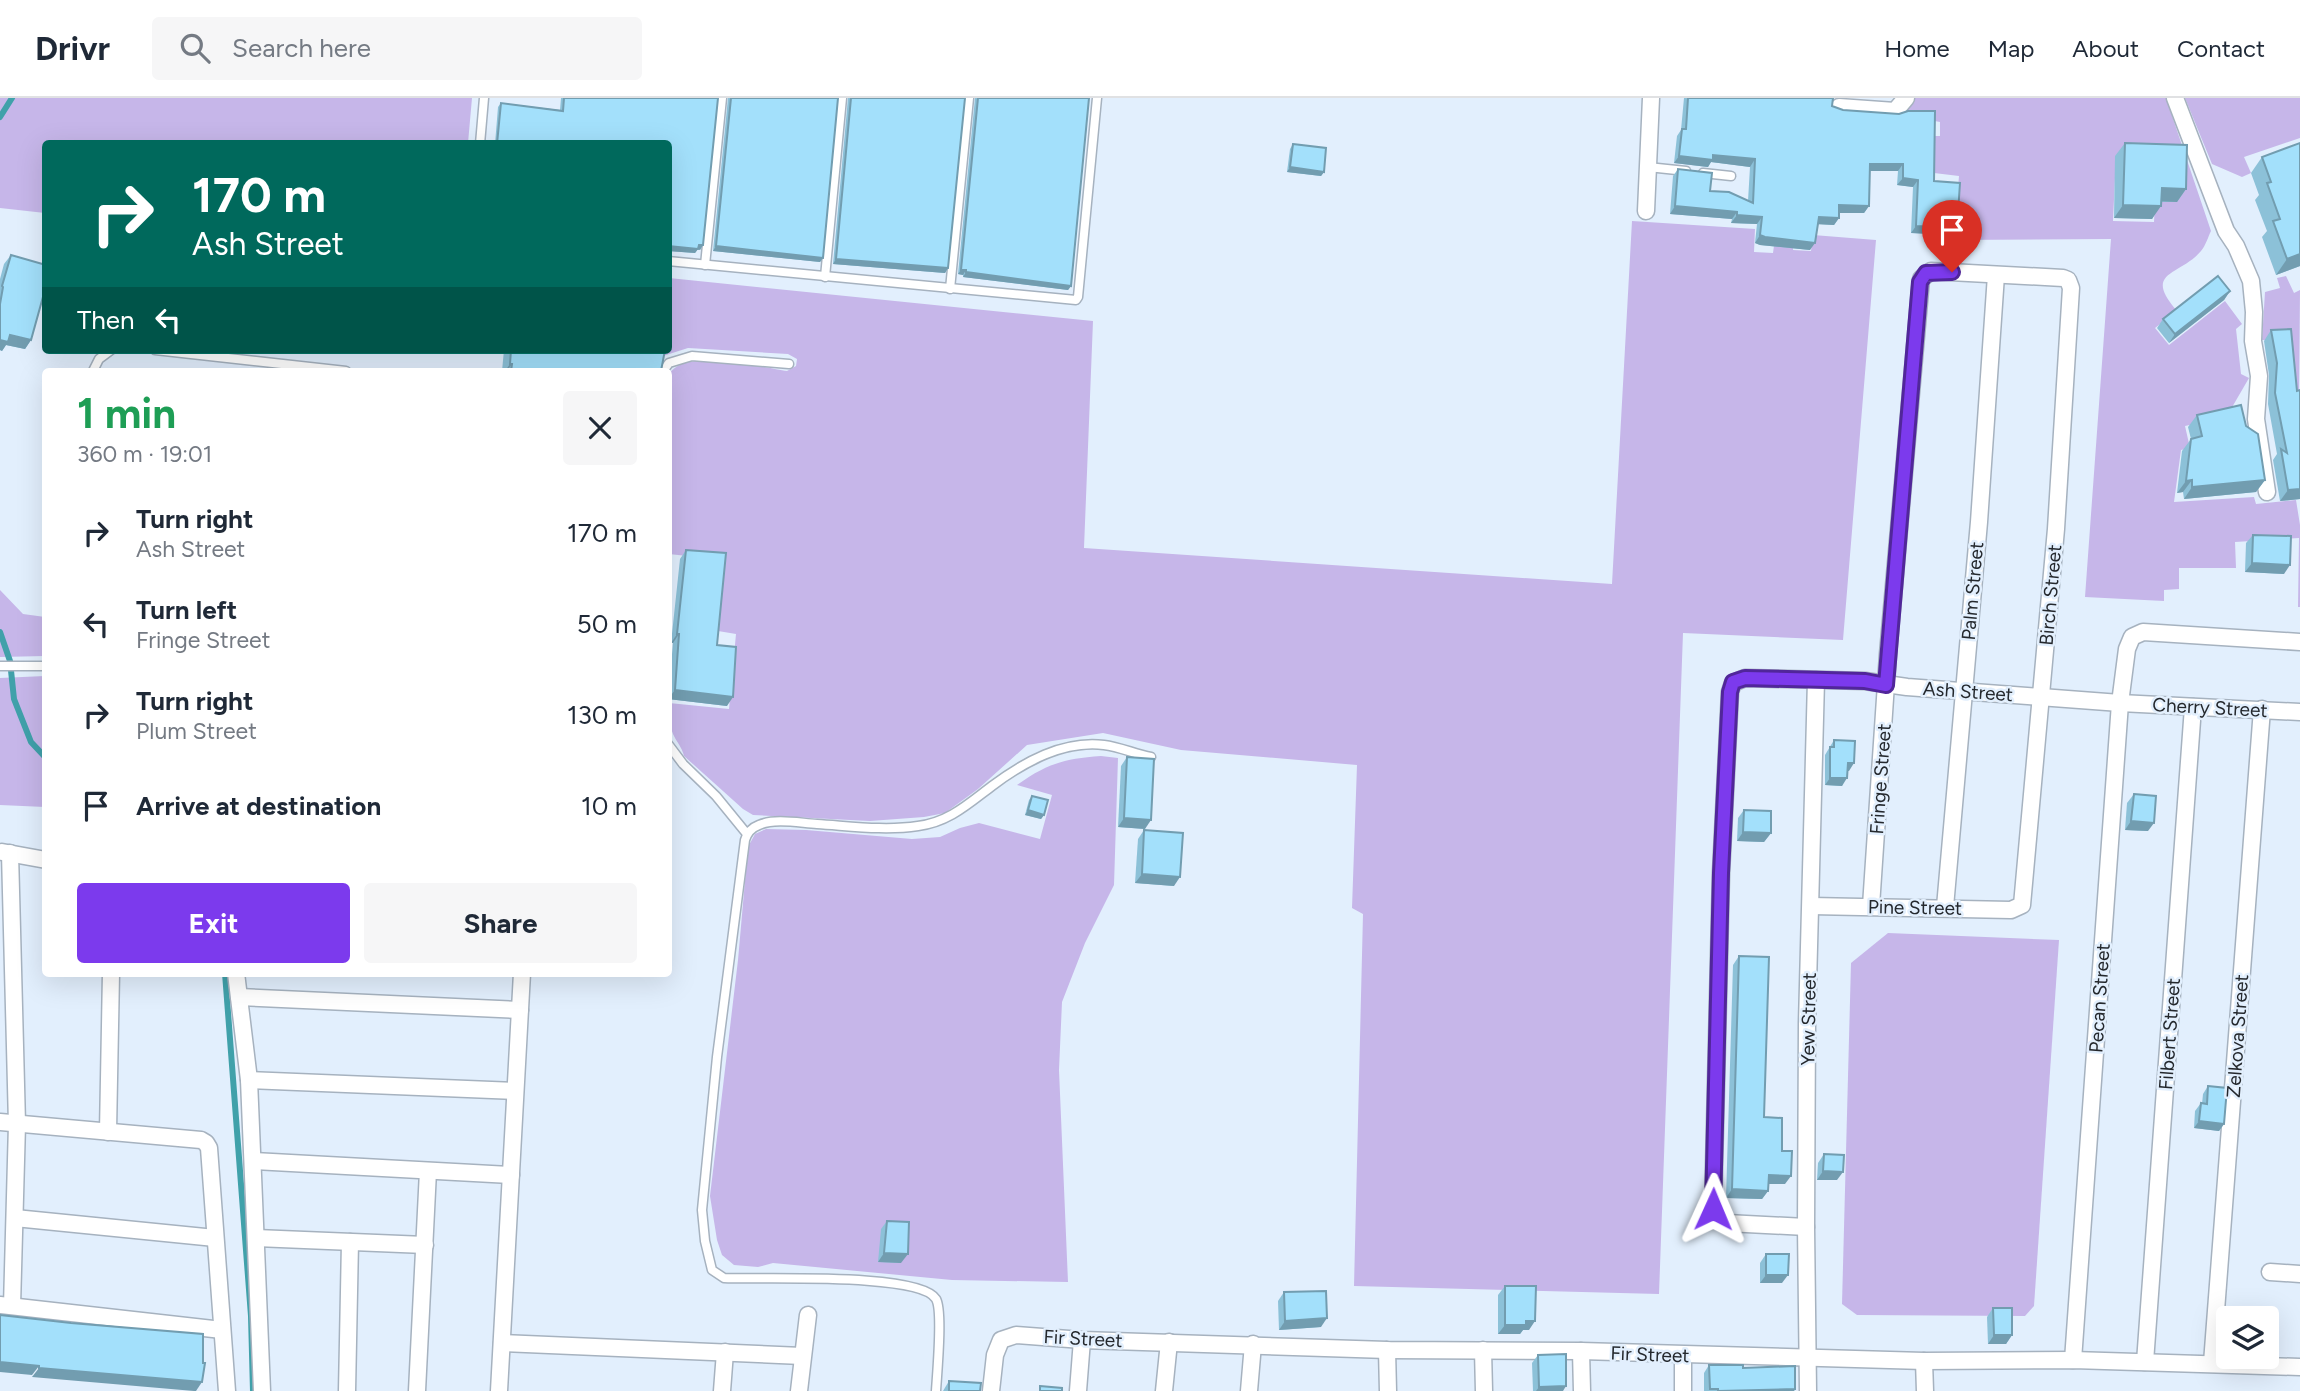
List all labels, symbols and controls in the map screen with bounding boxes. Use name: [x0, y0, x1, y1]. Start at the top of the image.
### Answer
search box: [152, 17, 642, 80]
text: Drivr: [35, 29, 110, 68]
icon: search: [176, 29, 214, 67]
text: Search here: [232, 32, 371, 64]
text: Home: [1884, 34, 1950, 63]
text: Map: [1988, 34, 2034, 63]
text: About: [2072, 34, 2139, 63]
text: Contact: [2177, 34, 2265, 63]
text: 170 m: [192, 165, 326, 224]
icon: right: [77, 168, 168, 259]
pin: [1922, 200, 1982, 272]
icon: arrive: [1933, 211, 1971, 249]
text: Ash Street: [192, 225, 344, 263]
icon: left: [149, 301, 187, 339]
text: Then: [77, 304, 135, 336]
text: 1 min: [77, 388, 176, 439]
button: close: [563, 391, 637, 465]
text: 360 m · 19:01: [77, 440, 212, 468]
text: Turn right: [136, 503, 253, 535]
icon: right: [77, 514, 115, 552]
text: 170 m: [567, 517, 637, 549]
text: Ash Street: [136, 535, 245, 563]
street label: Palm Street: [1957, 541, 1988, 641]
street label: Birch Street: [2035, 544, 2066, 646]
text: Turn left: [136, 594, 237, 626]
icon: left: [77, 605, 115, 643]
text: 50 m: [577, 608, 637, 640]
text: Fringe Street: [136, 626, 270, 654]
street label: Ash Street: [1922, 677, 2014, 706]
text: Turn right: [136, 685, 253, 717]
street label: Cherry Street: [2152, 693, 2268, 722]
icon: right: [77, 696, 115, 734]
text: 130 m: [567, 699, 637, 731]
text: Plum Street: [136, 717, 257, 745]
street label: Fringe Street: [1865, 723, 1896, 835]
icon: arrive: [77, 787, 115, 825]
text: Arrive at destination: [136, 790, 381, 822]
text: 10 m: [581, 790, 637, 822]
button: Exit: [77, 883, 350, 963]
button: Share: [364, 883, 637, 963]
street label: Pine Street: [1868, 895, 1962, 920]
street label: Pecan Street: [2084, 943, 2115, 1054]
street label: Yew Street: [1796, 972, 1821, 1066]
street label: Zelkova Street: [2222, 974, 2253, 1099]
street label: Filbert Street: [2154, 977, 2185, 1091]
position arrow: [1676, 1172, 1750, 1246]
map controls: [2216, 1306, 2279, 1369]
button: layers: [2216, 1306, 2279, 1369]
street label: Fir Street: [1043, 1325, 1123, 1352]
street label: Fir Street: [1610, 1342, 1690, 1367]

